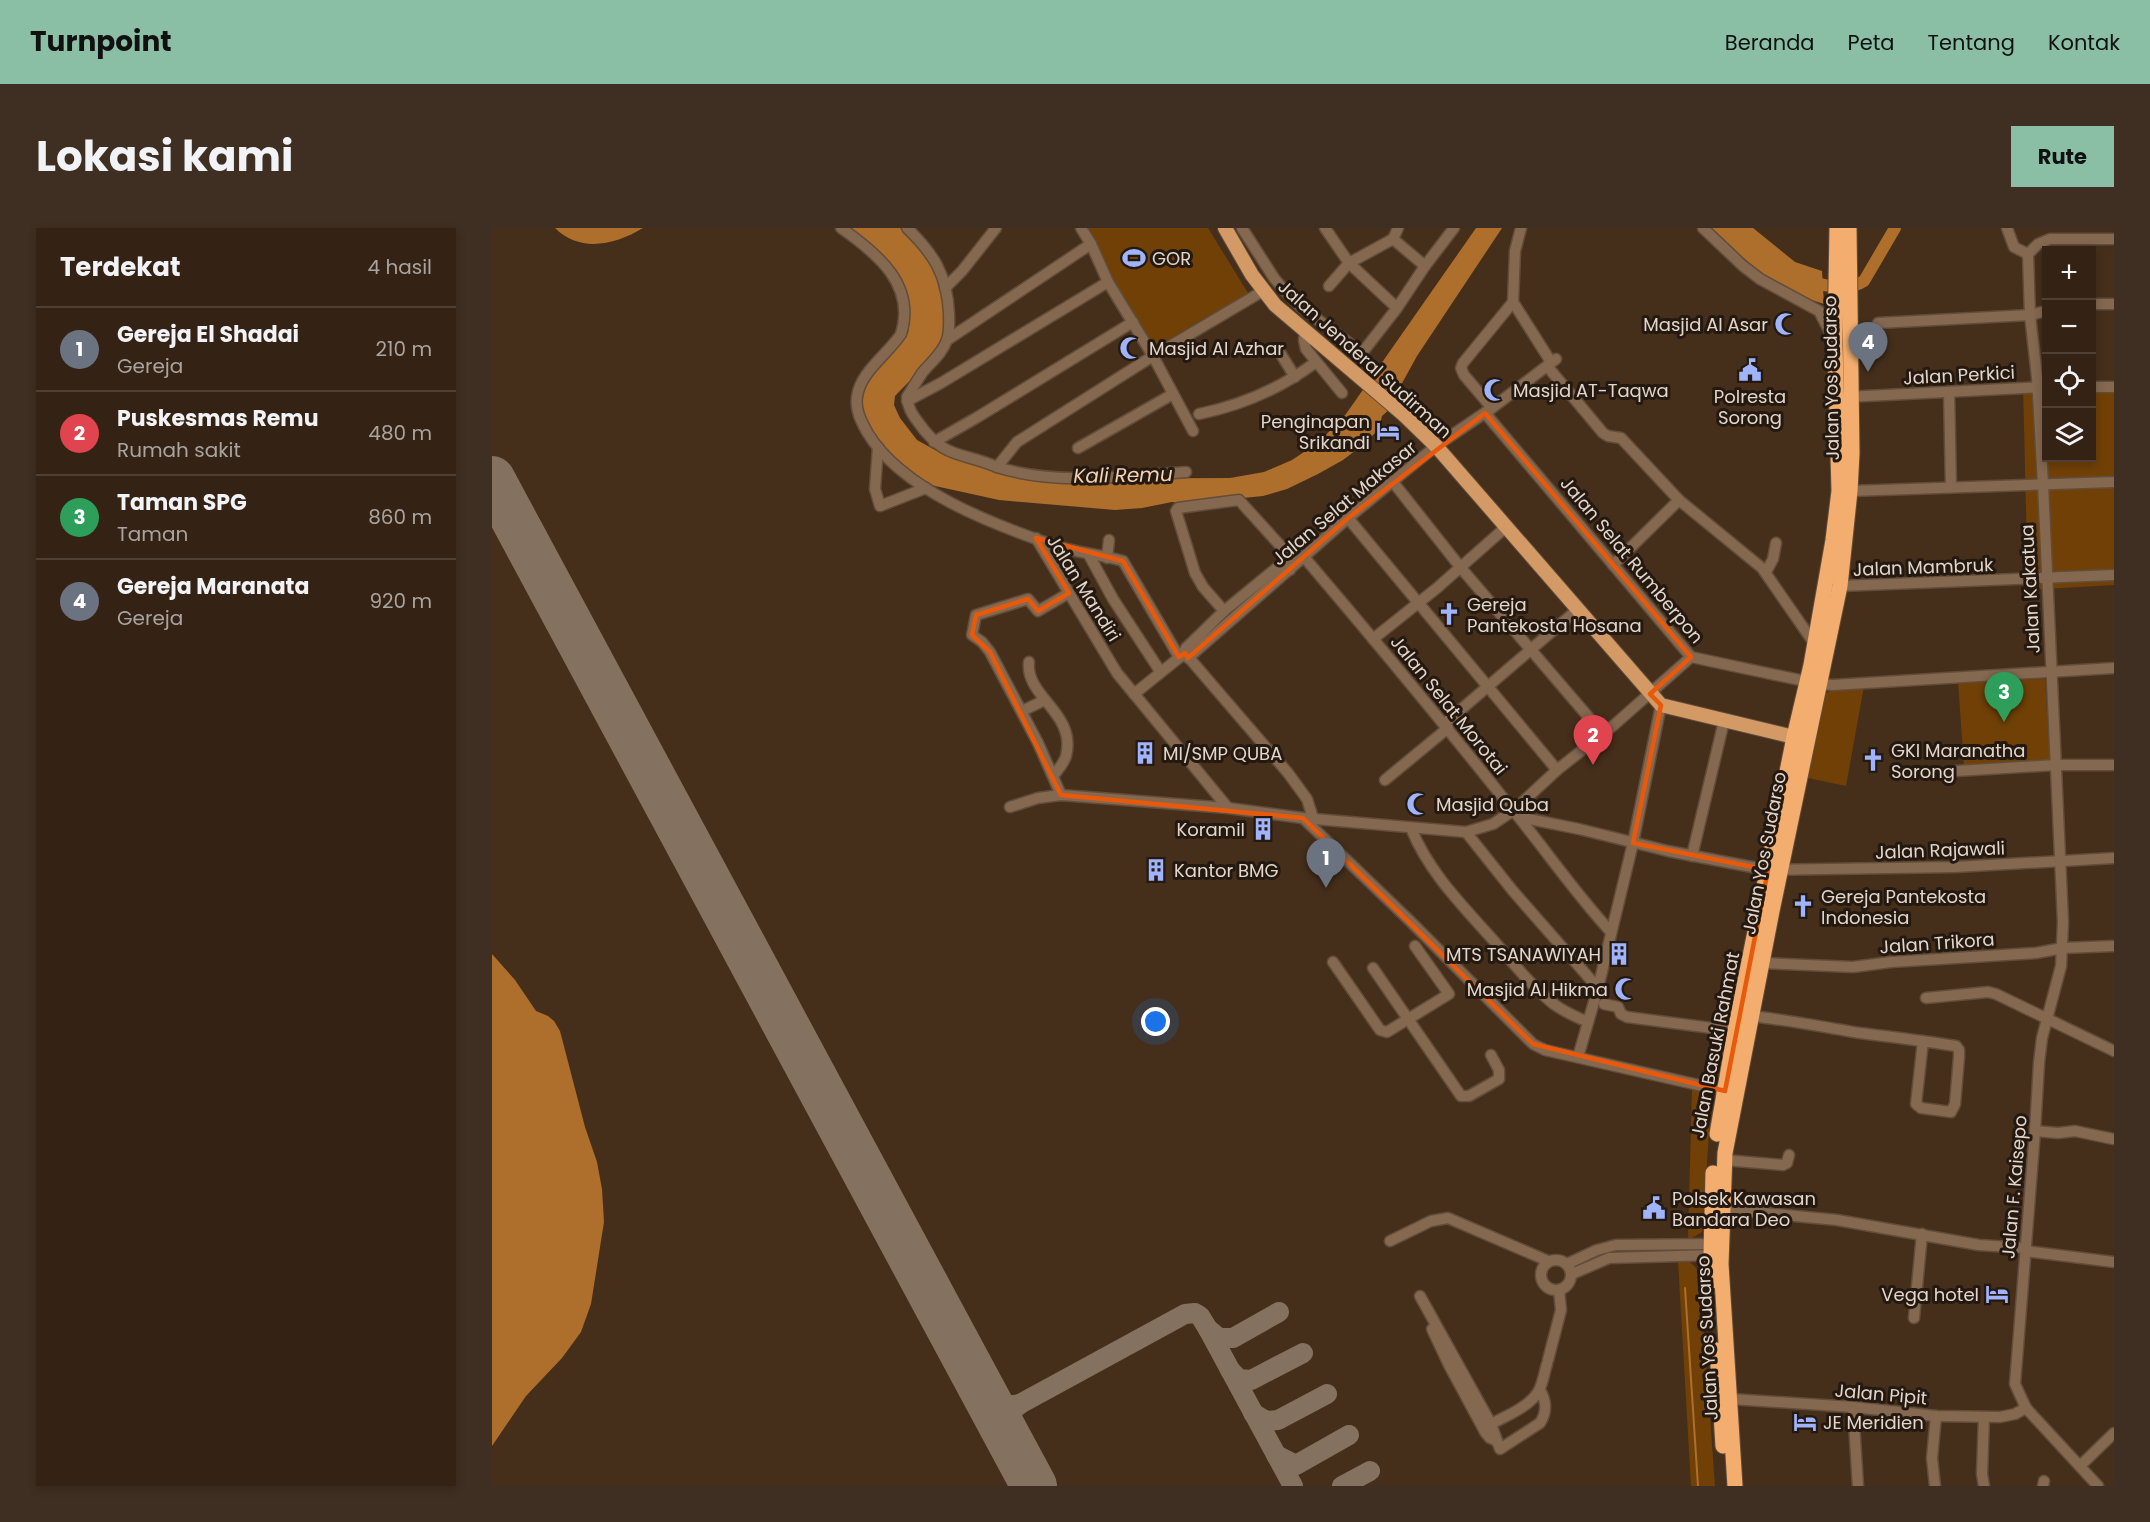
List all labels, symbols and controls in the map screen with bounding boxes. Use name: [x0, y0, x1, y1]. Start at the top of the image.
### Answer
text: Turnpoint: [30, 22, 172, 61]
text: Beranda: [1725, 28, 1815, 57]
text: Peta: [1848, 28, 1895, 57]
text: Tentang: [1928, 28, 2015, 57]
text: Kontak: [2048, 28, 2120, 57]
button: Rute: [2011, 126, 2114, 187]
text: Lokasi kami: [36, 127, 293, 186]
sports icon: GOR: [1121, 245, 1147, 271]
place label: GOR: [1152, 246, 1191, 271]
map controls: [2042, 246, 2096, 462]
button: +: [2042, 246, 2096, 300]
text: Terdekat: [60, 249, 180, 285]
text: 4 hasil: [367, 253, 432, 281]
street label: Jalan Jenderal Sudirman: [1273, 274, 1457, 444]
street label: Jalan Yos Sudarso: [1817, 295, 1845, 461]
button: −: [2042, 300, 2096, 354]
mosque icon: Masjid Al Asar: [1773, 311, 1799, 337]
place label: Masjid Al Asar: [1643, 312, 1768, 337]
text: Gereja El Shadai: [117, 319, 299, 350]
pin: 4: [1848, 322, 1888, 372]
text: 1: [76, 335, 83, 363]
text: 210 m: [376, 335, 432, 363]
mosque icon: Masjid Al Azhar: [1118, 335, 1144, 361]
place label: Masjid Al Azhar: [1149, 336, 1284, 361]
text: Gereja: [117, 352, 183, 380]
button: locate: [2042, 354, 2096, 408]
public building icon: Polresta Sorong: [1737, 357, 1763, 383]
street label: Jalan Perkici: [1902, 360, 2016, 390]
mosque icon: Masjid AT-Taqwa: [1482, 377, 1508, 403]
place label: Masjid AT-Taqwa: [1513, 378, 1669, 403]
place label: Polresta Sorong: [1714, 384, 1786, 430]
text: Puskesmas Remu: [117, 403, 318, 434]
button: layers: [2042, 408, 2096, 462]
place label: Penginapan Srikandi: [1261, 409, 1370, 455]
hotel icon: Penginapan Srikandi: [1375, 418, 1401, 444]
text: 2: [74, 419, 85, 447]
text: 480 m: [368, 419, 432, 447]
street label: Jalan Selat Makasar: [1266, 435, 1422, 571]
text: Rumah sakit: [117, 436, 241, 464]
water label: Kali Remu: [1073, 460, 1173, 490]
street label: Jalan Selat Rumberpon: [1555, 471, 1709, 649]
text: Taman SPG: [117, 487, 247, 518]
text: 3: [73, 503, 86, 531]
text: 860 m: [368, 503, 432, 531]
text: Taman: [117, 520, 188, 548]
street label: Jalan Kakatua: [2014, 524, 2046, 654]
street label: Jalan Mandiri: [1041, 530, 1127, 646]
street label: Jalan Mambruk: [1852, 552, 1994, 582]
text: Gereja Maranata: [117, 571, 309, 602]
text: 4: [73, 587, 86, 615]
text: 920 m: [369, 587, 432, 615]
place label: Gereja Pantekosta Hosana: [1467, 592, 1642, 638]
church icon: Gereja Pantekosta Hosana: [1436, 601, 1462, 627]
text: Gereja: [117, 604, 183, 632]
street label: Jalan Selat Morotai: [1385, 630, 1513, 780]
pin: 3: [1984, 672, 2024, 722]
pin: 2: [1574, 716, 1612, 765]
place label: GKI Maranatha Sorong: [1891, 738, 2026, 784]
building icon: MI/SMP QUBA: [1132, 740, 1158, 766]
place label: MI/SMP QUBA: [1163, 741, 1282, 766]
church icon: GKI Maranatha Sorong: [1860, 747, 1886, 773]
street label: Jalan Yos Sudarso: [1736, 770, 1792, 936]
mosque icon: Masjid Quba: [1405, 791, 1431, 817]
place label: Masjid Quba: [1436, 792, 1549, 817]
building icon: Koramil: [1250, 816, 1276, 842]
place label: Koramil: [1176, 817, 1245, 842]
street label: Jalan Rajawali: [1875, 835, 2005, 865]
pin: 1: [1306, 838, 1346, 888]
building icon: Kantor BMG: [1143, 857, 1169, 883]
place label: Kantor BMG: [1174, 858, 1279, 883]
place label: Gereja Pantekosta Indonesia: [1821, 884, 1986, 930]
church icon: Gereja Pantekosta Indonesia: [1790, 893, 1816, 919]
street label: Jalan Trikora: [1879, 927, 1995, 959]
building icon: MTS TSANAWIYAH: [1606, 941, 1632, 967]
place label: MTS TSANAWIYAH: [1446, 942, 1601, 967]
street label: Jalan Basuki Rahmat: [1685, 950, 1745, 1140]
mosque icon: Masjid Al Hikma: [1613, 976, 1639, 1002]
place label: Masjid Al Hikma: [1467, 977, 1608, 1002]
your location: [1141, 1007, 1170, 1036]
street label: Jalan F. Kaisepo: [1995, 1114, 2033, 1260]
place label: Polsek Kawasan Bandara Deo: [1672, 1186, 1816, 1232]
public building icon: Polsek Kawasan Bandara Deo: [1641, 1195, 1667, 1221]
street label: Jalan Yos Sudarso: [1690, 1255, 1724, 1421]
hotel icon: Vega hotel: [1984, 1281, 2010, 1307]
place label: Vega hotel: [1881, 1282, 1979, 1307]
street label: Jalan Pipit: [1834, 1378, 1928, 1410]
hotel icon: JE Meridien: [1792, 1409, 1818, 1435]
place label: JE Meridien: [1823, 1410, 1924, 1435]

